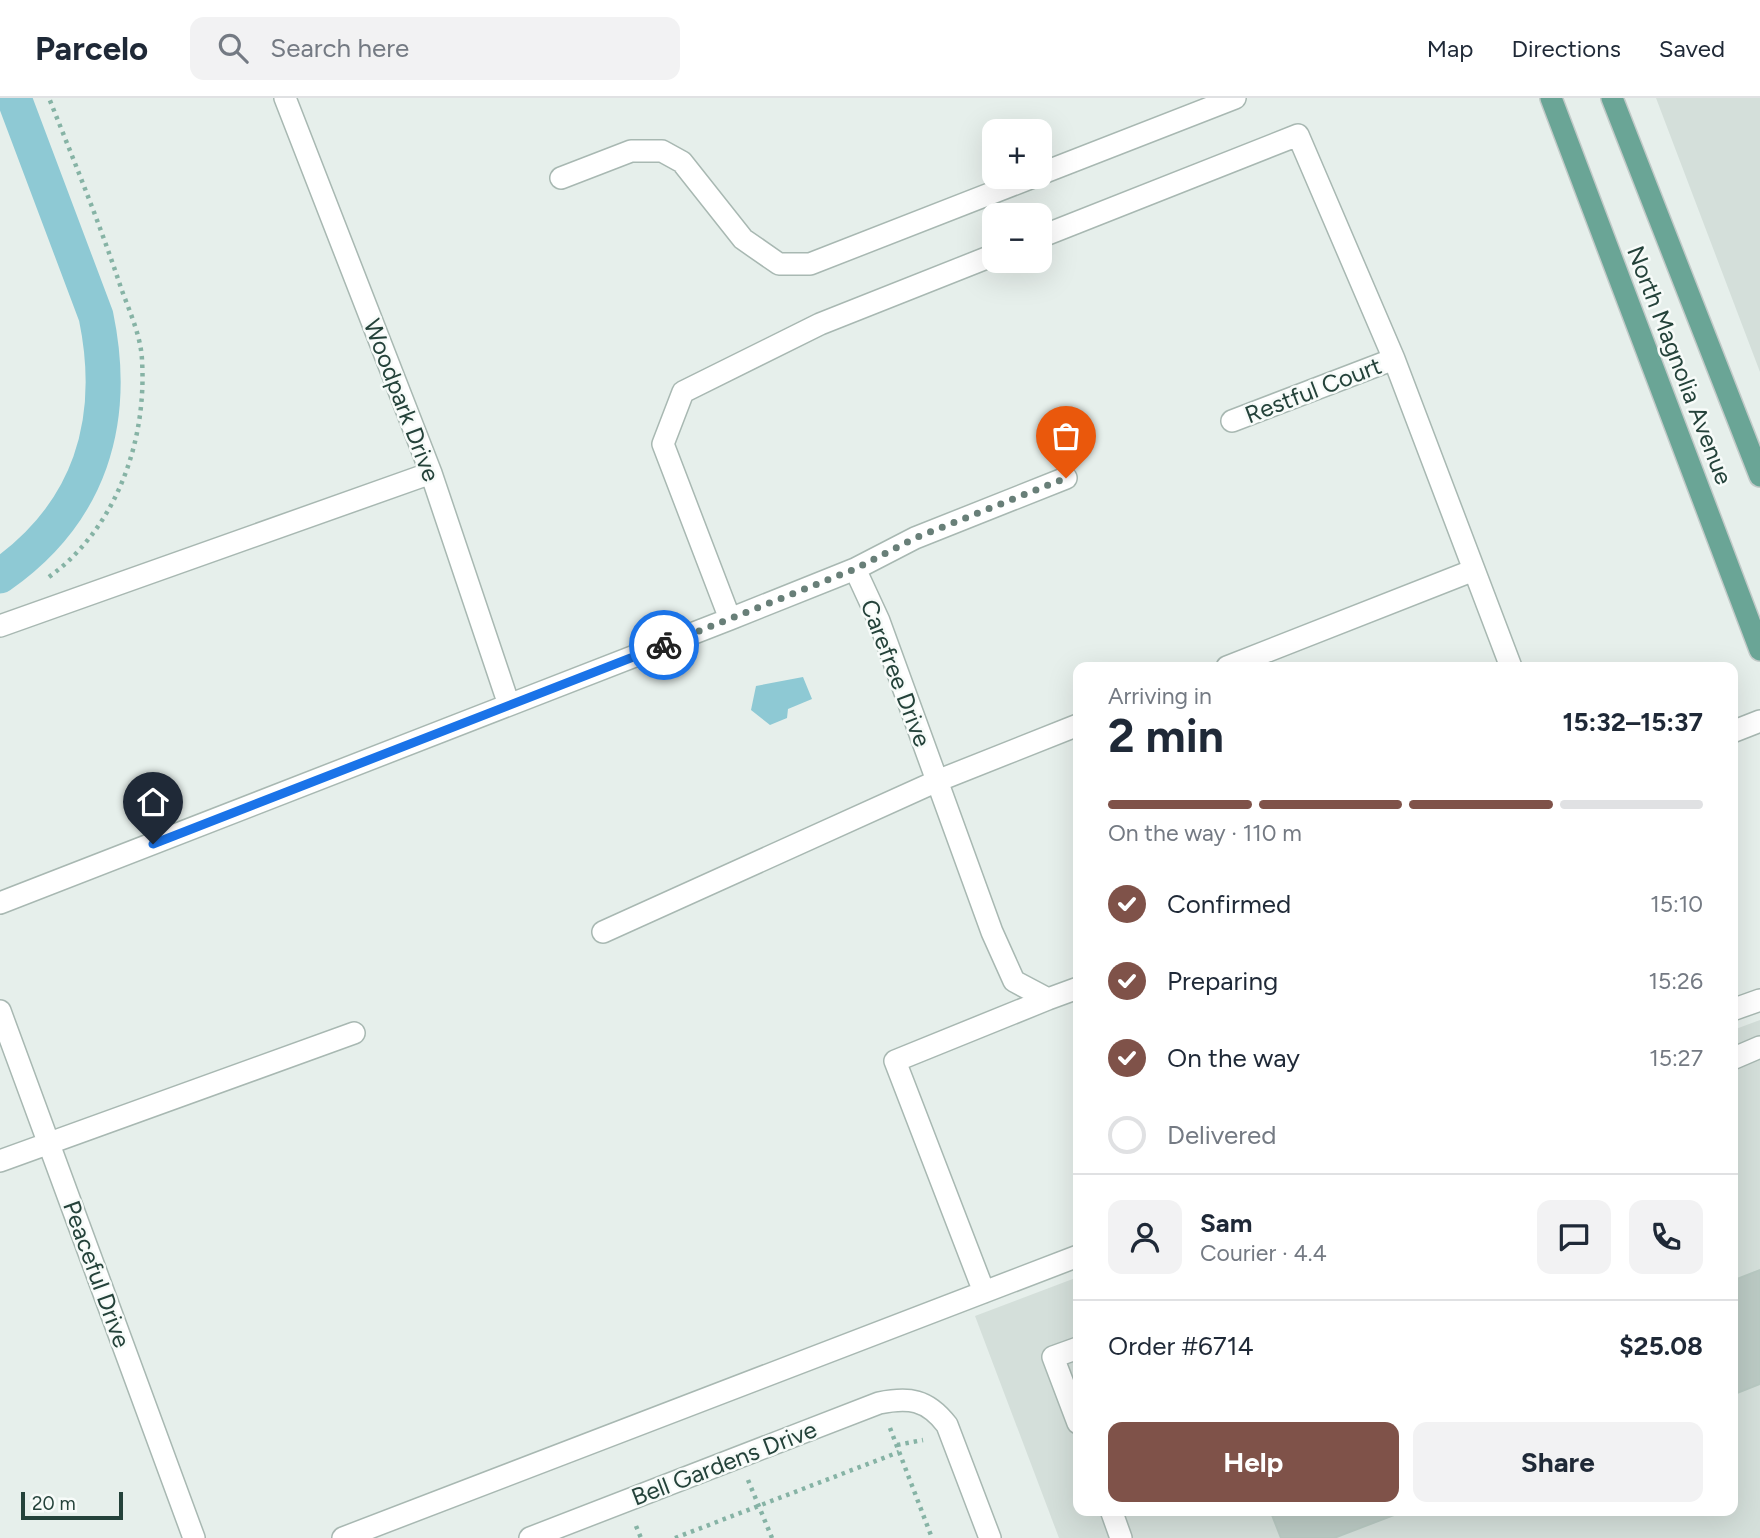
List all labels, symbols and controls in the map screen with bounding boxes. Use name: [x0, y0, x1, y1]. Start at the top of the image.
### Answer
search box: [190, 17, 680, 80]
text: Parcelo: [35, 29, 148, 68]
icon: search: [214, 29, 252, 67]
text: Search here: [270, 32, 409, 64]
text: Map: [1427, 34, 1473, 63]
text: Directions: [1511, 34, 1621, 63]
text: Saved: [1659, 34, 1725, 63]
map controls: [982, 119, 1052, 273]
button: +: [982, 119, 1052, 189]
button: −: [982, 203, 1052, 273]
street label: North Magnolia Avenue: [1621, 242, 1739, 488]
street label: Woodpark Drive: [358, 315, 446, 485]
street label: Restful Court: [1241, 351, 1385, 429]
pin: [1036, 406, 1096, 478]
icon: bag: [1047, 417, 1085, 455]
street label: Carefree Drive: [855, 595, 937, 751]
courier: [629, 610, 699, 680]
icon: bike: [645, 626, 683, 664]
text: Arriving in: [1108, 682, 1212, 710]
text: 15:32–15:37: [1562, 706, 1703, 738]
text: 2 min: [1108, 708, 1224, 764]
pin: [123, 772, 183, 844]
icon: home: [134, 783, 172, 821]
text: On the way · 110 m: [1108, 819, 1302, 847]
icon: check: [1108, 885, 1146, 923]
text: Confirmed: [1167, 888, 1291, 920]
text: 15:10: [1650, 890, 1703, 918]
icon: check: [1108, 962, 1146, 1000]
text: Preparing: [1167, 965, 1278, 997]
text: 15:26: [1649, 967, 1703, 995]
icon: check: [1108, 1039, 1146, 1077]
text: On the way: [1167, 1042, 1300, 1074]
text: 15:27: [1649, 1044, 1703, 1072]
text: Delivered: [1167, 1119, 1276, 1151]
street label: Peaceful Drive: [57, 1197, 137, 1351]
button: person: [1108, 1200, 1182, 1274]
button: chat: [1537, 1200, 1611, 1274]
button: phone: [1629, 1200, 1703, 1274]
text: Sam: [1200, 1207, 1252, 1239]
text: Courier · 4.4: [1200, 1239, 1327, 1267]
text: Order #6714: [1108, 1330, 1254, 1362]
text: $25.08: [1619, 1330, 1703, 1362]
street label: Bell Gardens Drive: [627, 1414, 821, 1512]
button: Help: [1108, 1422, 1399, 1502]
button: Share: [1413, 1422, 1703, 1502]
scale bar: [21, 1489, 122, 1521]
text: 20 m: [32, 1492, 76, 1515]

